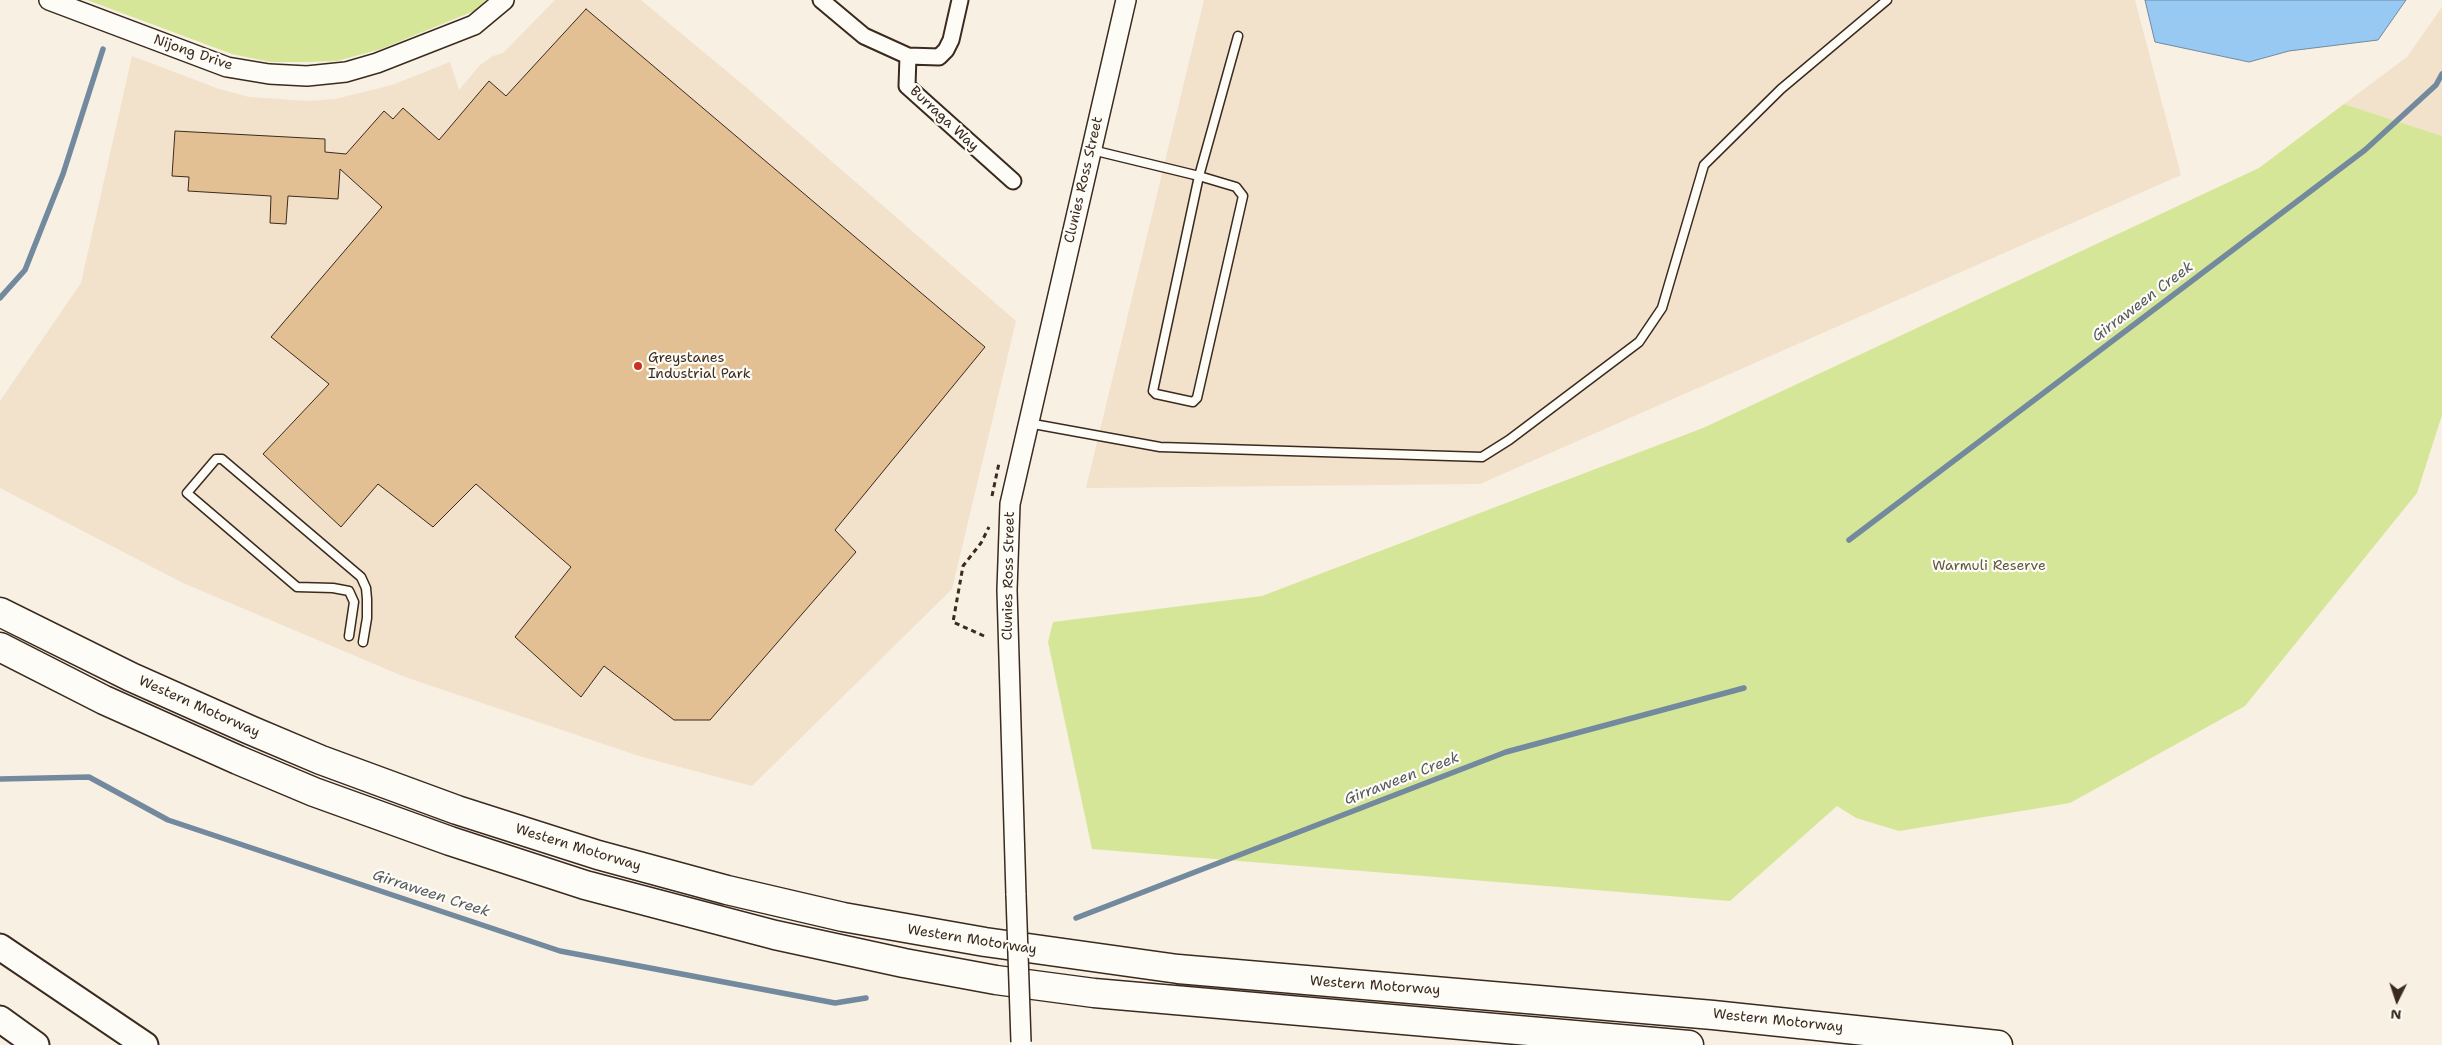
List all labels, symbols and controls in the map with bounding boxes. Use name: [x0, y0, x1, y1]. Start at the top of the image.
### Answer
street label: Nijong Drive: [151, 32, 235, 74]
street label: Burraga Way: [906, 83, 982, 155]
street label: Clunies Ross Street: [1061, 115, 1107, 245]
water label: Girraween Creek: [2089, 258, 2197, 346]
place label: Greystanes Industrial Park: [648, 350, 751, 382]
marker: Greystanes Industrial Park: [632, 360, 644, 372]
street label: Clunies Ross Street: [999, 511, 1019, 641]
park label: Warmuli Reserve: [1932, 558, 2046, 574]
street label: Western Motorway: [136, 673, 262, 741]
water label: Girraween Creek: [1342, 749, 1462, 809]
street label: Western Motorway: [513, 821, 643, 875]
water label: Girraween Creek: [370, 867, 492, 921]
street label: Western Motorway: [906, 921, 1038, 959]
street label: Western Motorway: [1309, 973, 1441, 999]
north arrow: [2372, 975, 2422, 1025]
street label: Western Motorway: [1712, 1006, 1844, 1036]
text: N: [2390, 1006, 2402, 1024]

